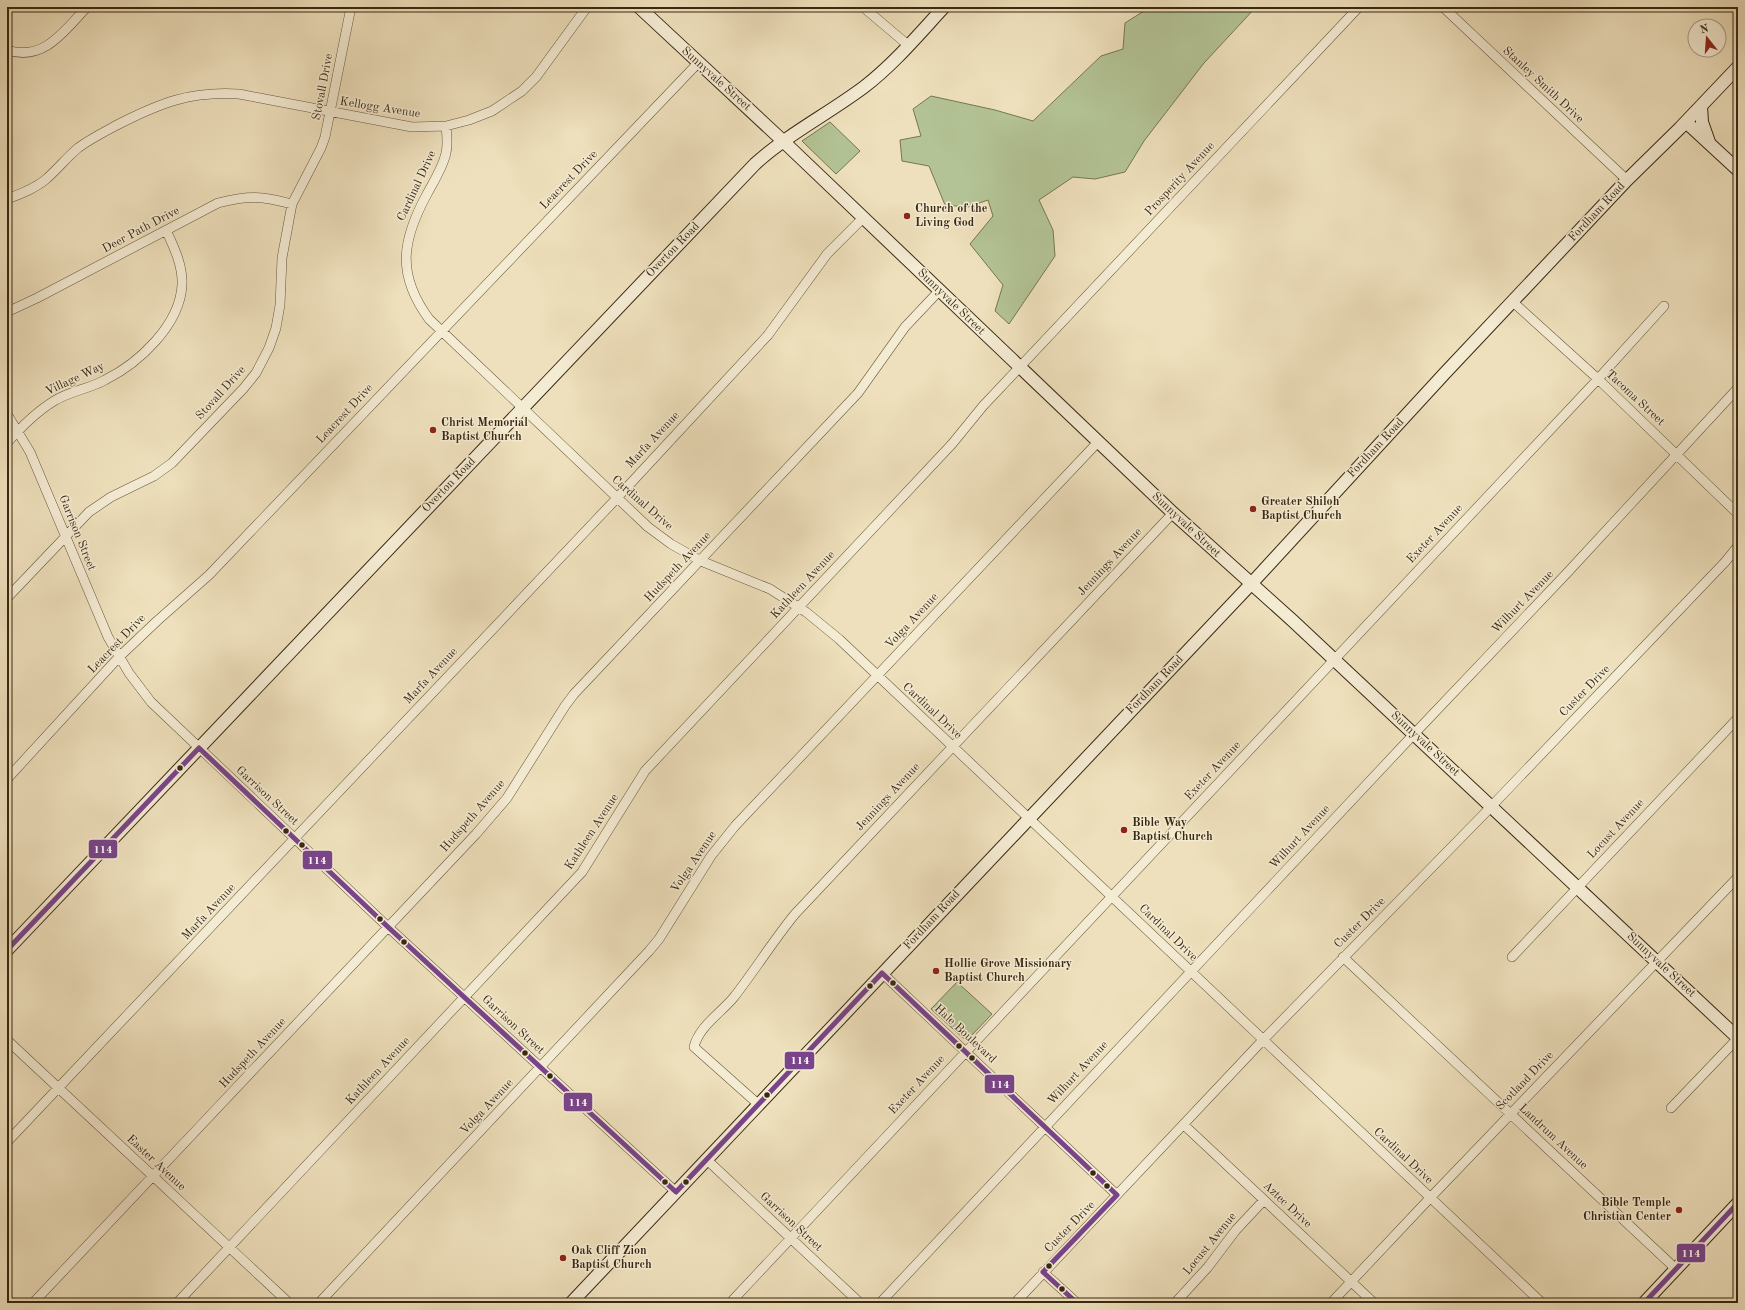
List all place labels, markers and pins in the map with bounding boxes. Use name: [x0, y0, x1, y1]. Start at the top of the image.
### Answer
place label: Church of the Living God: [915, 203, 988, 229]
marker: Church of the Living God: [902, 211, 912, 221]
place label: Christ Memorial Baptist Church: [441, 417, 528, 443]
marker: Christ Memorial Baptist Church: [428, 425, 438, 435]
place label: Greater Shiloh Baptist Church: [1261, 496, 1342, 522]
marker: Greater Shiloh Baptist Church: [1248, 504, 1258, 514]
unlabelled marker: [175, 763, 185, 773]
place label: Bible Way Baptist Church: [1132, 817, 1213, 843]
marker: Bible Way Baptist Church: [1119, 825, 1129, 835]
unlabelled marker: [281, 826, 291, 836]
unlabelled marker: [297, 840, 307, 850]
unlabelled marker: [375, 914, 385, 924]
unlabelled marker: [399, 937, 409, 947]
place label: Hollie Grove Missionary Baptist Church: [944, 958, 1072, 984]
marker: Hollie Grove Missionary Baptist Church: [931, 966, 941, 976]
unlabelled marker: [888, 978, 898, 988]
unlabelled marker: [865, 981, 875, 991]
unlabelled marker: [954, 1041, 964, 1051]
unlabelled marker: [520, 1048, 530, 1058]
unlabelled marker: [967, 1053, 977, 1063]
unlabelled marker: [545, 1071, 555, 1081]
unlabelled marker: [762, 1090, 772, 1100]
unlabelled marker: [1088, 1168, 1098, 1178]
unlabelled marker: [660, 1177, 670, 1187]
unlabelled marker: [681, 1177, 691, 1187]
unlabelled marker: [1102, 1181, 1112, 1191]
place label: Bible Temple Christian Center: [1583, 1197, 1671, 1223]
marker: Bible Temple Christian Center: [1674, 1205, 1684, 1215]
place label: Oak Cliff Zion Baptist Church: [571, 1245, 652, 1271]
marker: Oak Cliff Zion Baptist Church: [558, 1253, 568, 1263]
unlabelled marker: [1044, 1261, 1054, 1271]
unlabelled marker: [1057, 1284, 1067, 1294]

